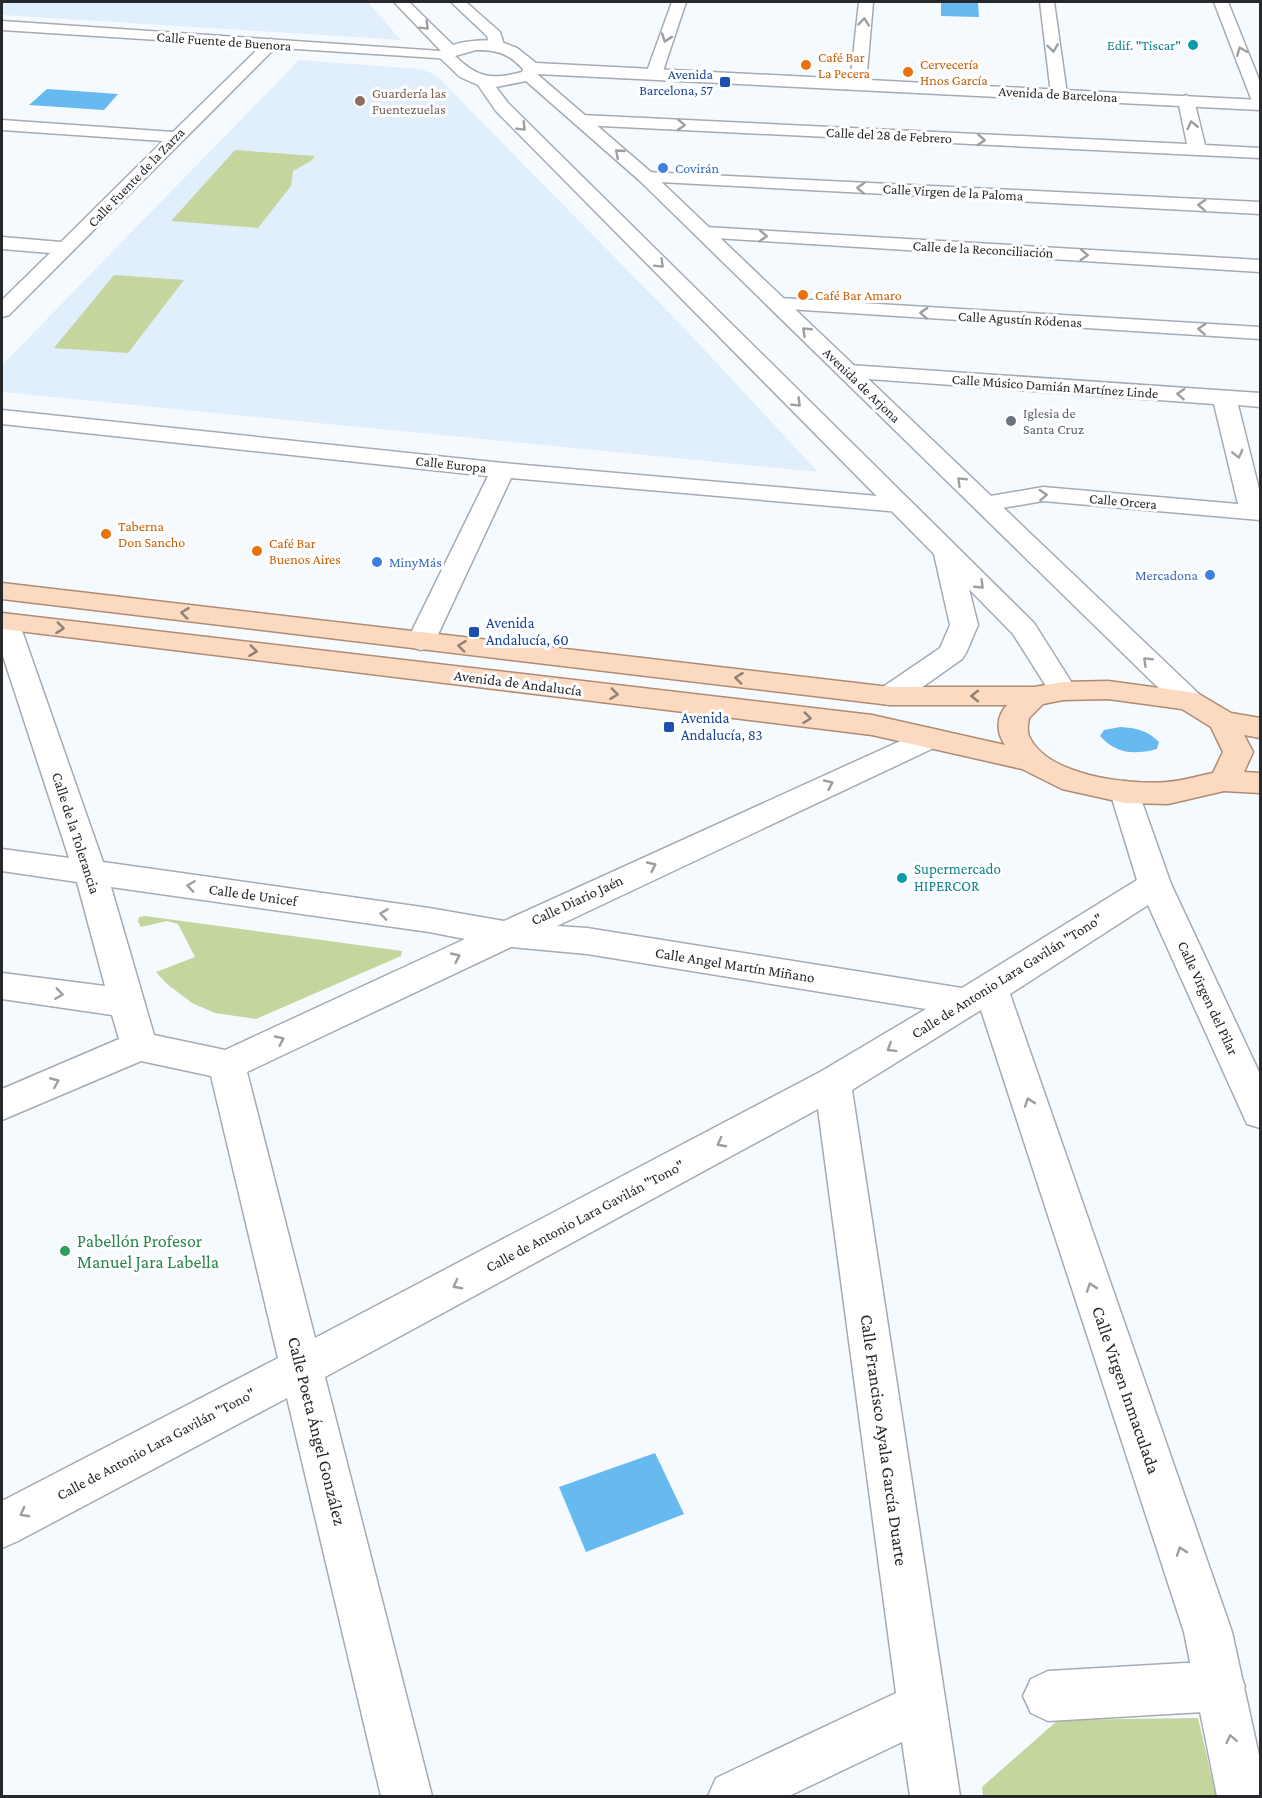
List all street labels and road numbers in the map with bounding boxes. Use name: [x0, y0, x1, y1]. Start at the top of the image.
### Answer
street label: Calle Fuente de Buenora: [156, 28, 292, 54]
street label: Avenida de Barcelona: [998, 83, 1118, 105]
street label: Calle Fuente de la Zarza: [84, 124, 188, 230]
street label: Calle del 28 de Febrero: [826, 124, 952, 146]
street label: Calle Virgen de la Paloma: [882, 180, 1024, 204]
street label: Calle de la Reconciliación: [912, 237, 1054, 261]
street label: Calle Agustín Ródenas: [957, 308, 1083, 330]
street label: Avenida de Arjona: [819, 344, 904, 427]
street label: Calle Músico Damián Martínez Linde: [951, 371, 1159, 401]
street label: Calle Europa: [415, 452, 488, 476]
street label: Calle Orcera: [1088, 490, 1158, 512]
street label: Avenida de Andalucía: [453, 667, 583, 699]
street label: Calle de la Tolerancia: [49, 770, 103, 896]
street label: Calle Diario Jaén: [529, 872, 626, 929]
street label: Calle de Unicef: [208, 881, 300, 909]
street label: Calle de Antonio Lara Gavilán "Tono": [909, 910, 1105, 1042]
street label: Calle Virgen del Pilar: [1174, 938, 1242, 1059]
street label: Calle Angel Martín Miñano: [654, 944, 816, 987]
street label: Calle de Antonio Lara Gavilán "Tono": [483, 1157, 687, 1275]
street label: Calle Virgen Inmaculada: [1088, 1304, 1164, 1476]
street label: Calle Francisco Ayala García Duarte: [856, 1313, 912, 1567]
street label: Calle Poeta Ángel González: [284, 1335, 350, 1528]
street label: Calle de Antonio Lara Gavilán "Tono": [54, 1385, 258, 1503]

